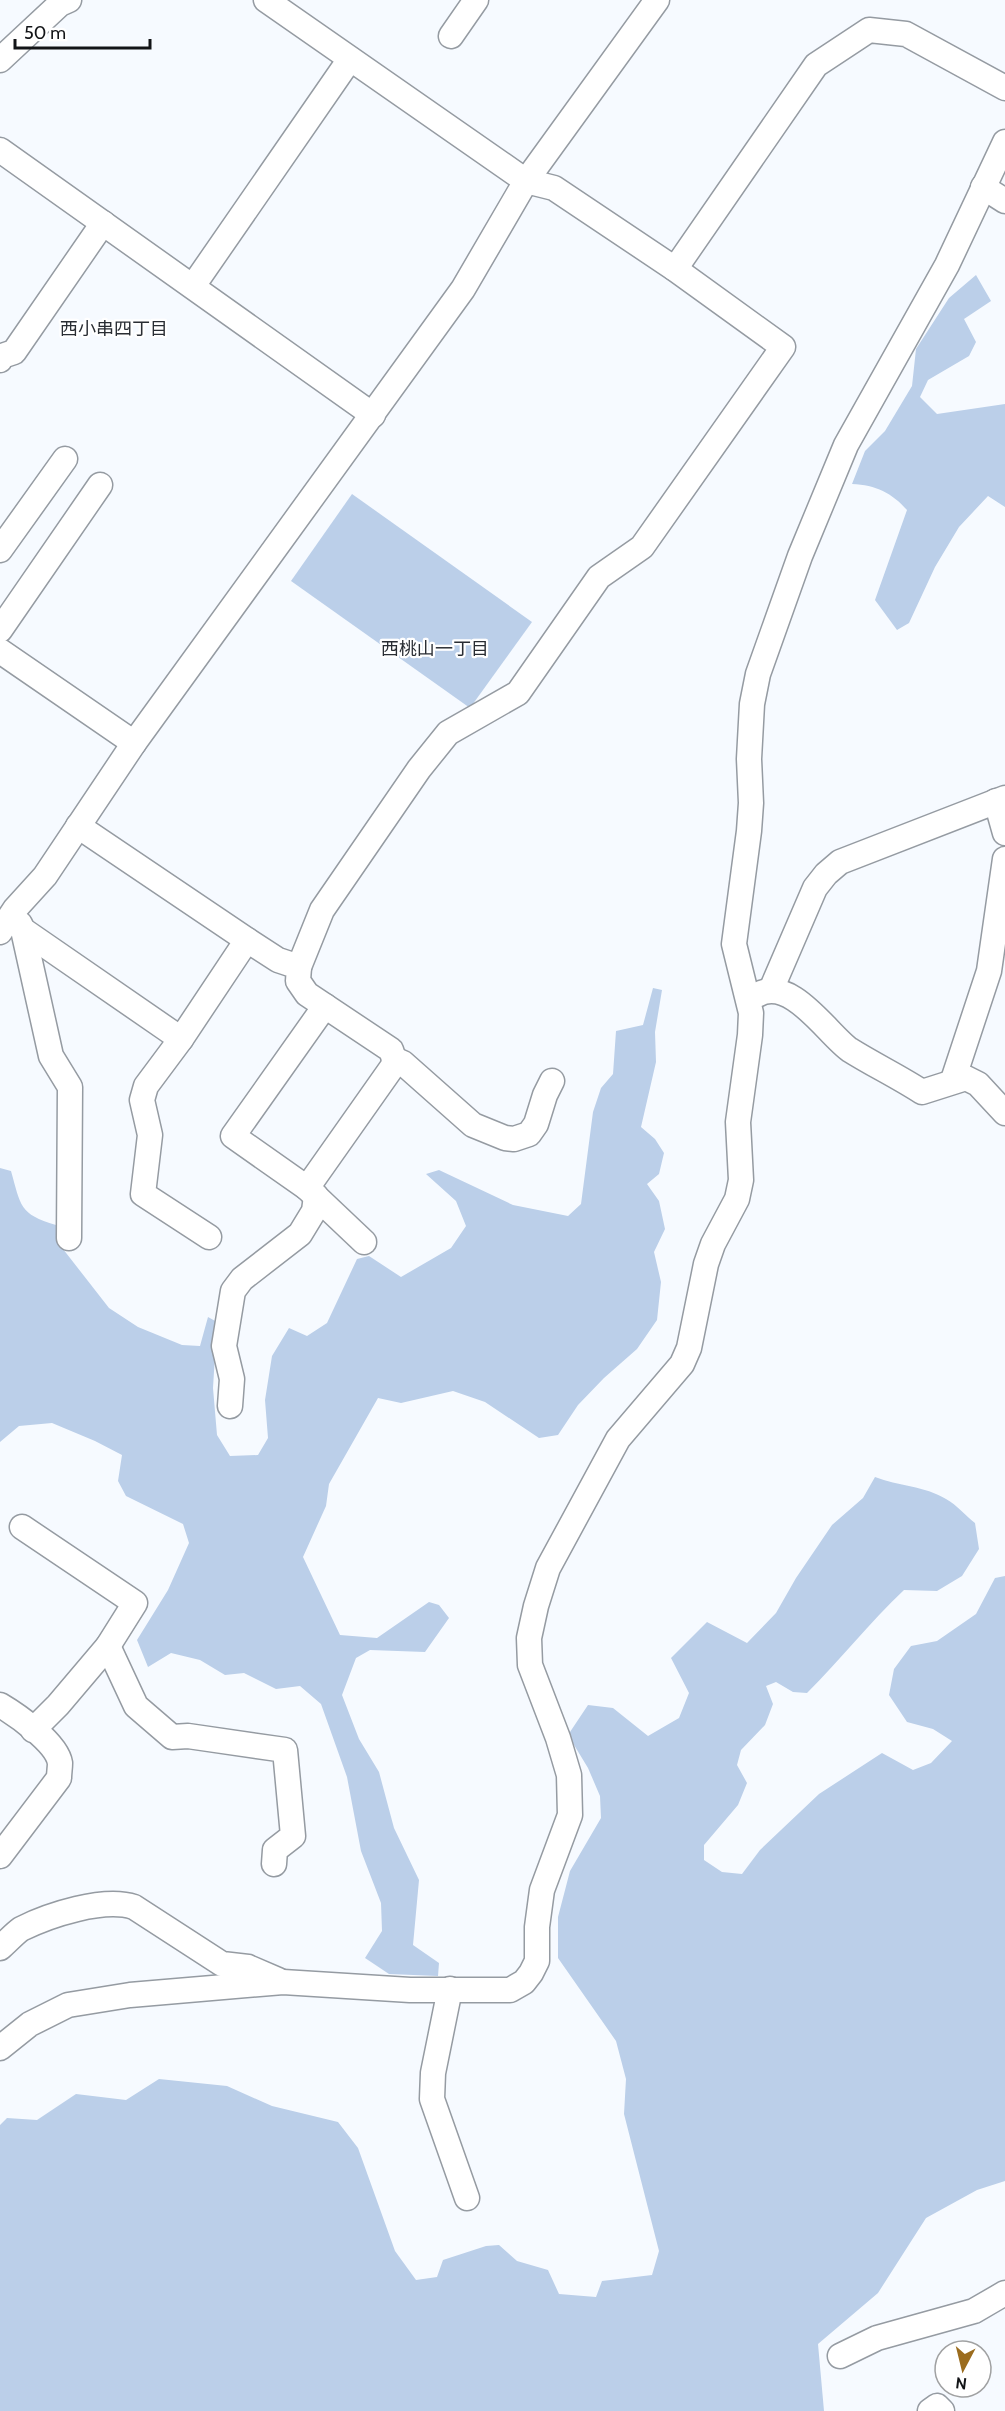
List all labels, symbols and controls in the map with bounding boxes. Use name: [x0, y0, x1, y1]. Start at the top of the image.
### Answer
scale bar: [15, 12, 150, 50]
text: 50 m: [24, 22, 66, 44]
district label: 西小串四丁目: [60, 318, 168, 340]
district label: 西桃山一丁目: [381, 638, 489, 660]
north arrow: [933, 2339, 993, 2399]
text: N: [954, 2373, 968, 2394]

